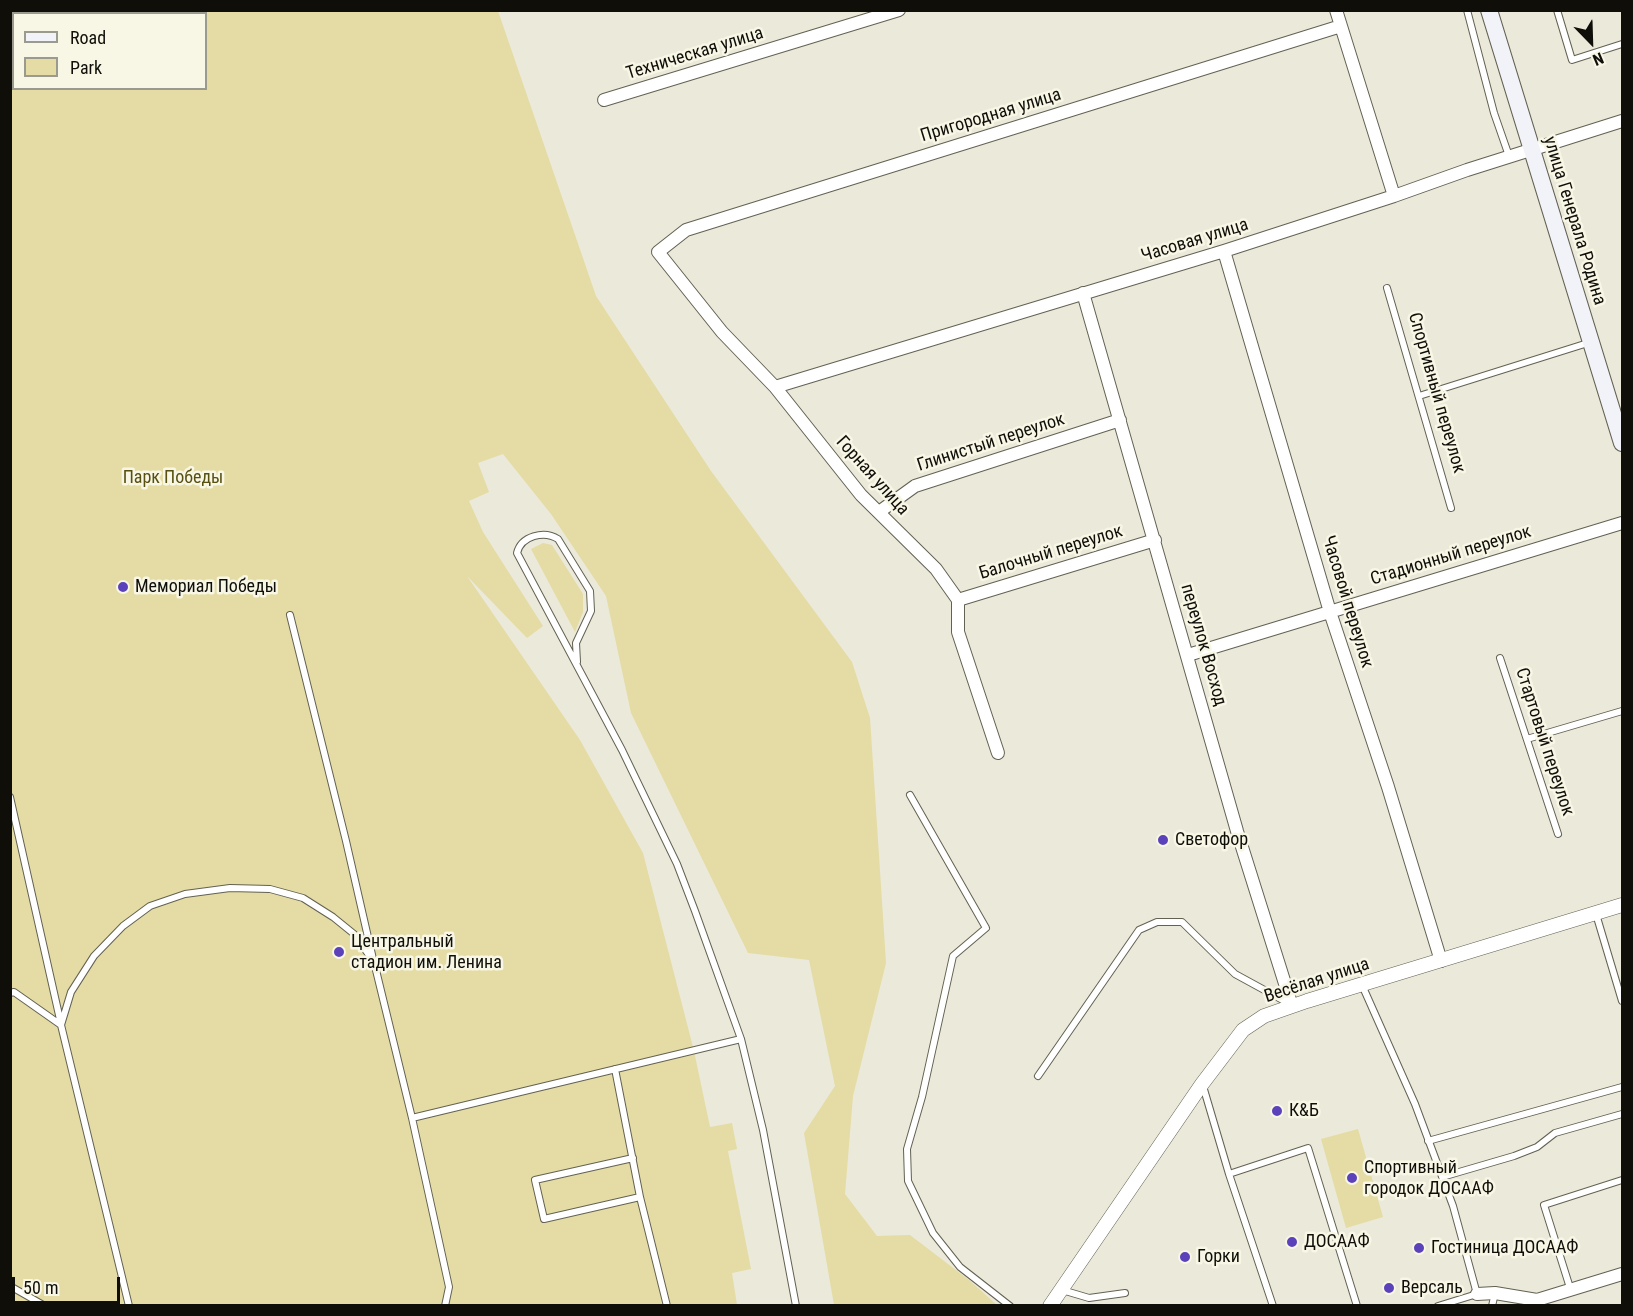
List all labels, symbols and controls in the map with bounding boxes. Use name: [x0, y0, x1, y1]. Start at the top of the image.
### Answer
legend: [12, 12, 207, 90]
north arrow: [1561, 12, 1621, 72]
street label: Техническая улица: [624, 23, 766, 85]
text: Road: [70, 27, 106, 48]
text: N: [1590, 48, 1606, 70]
text: Park: [70, 57, 102, 78]
street label: Пригородная улица: [918, 84, 1064, 148]
street label: улица Генерала Родина: [1538, 134, 1610, 308]
street label: Часовая улица: [1139, 214, 1251, 268]
street label: Спортивный переулок: [1403, 310, 1469, 476]
street label: Глинистый переулок: [915, 409, 1067, 477]
street label: Горная улица: [831, 432, 913, 520]
park label: Парк Победы: [123, 467, 223, 489]
street label: Балочный переулок: [977, 521, 1125, 585]
street label: Стадионный переулок: [1368, 521, 1534, 591]
street label: Часовой переулок: [1317, 533, 1377, 671]
place label: Мемориал Победы: [135, 576, 277, 598]
marker: Мемориал Победы: [116, 580, 130, 594]
street label: переулок Восход: [1175, 582, 1231, 708]
street label: Стартовый переулок: [1510, 665, 1578, 819]
place label: Светофор: [1175, 829, 1248, 851]
marker: Светофор: [1156, 833, 1170, 847]
place label: Центральный стадион им. Ленина: [351, 931, 502, 974]
marker: Центральный стадион им. Ленина: [332, 945, 346, 959]
street label: Весёлая улица: [1262, 954, 1372, 1008]
place label: К&Б: [1289, 1100, 1319, 1122]
marker: К&Б: [1270, 1104, 1284, 1118]
place label: Спортивный городок ДОСААФ: [1364, 1157, 1494, 1200]
marker: Спортивный городок ДОСААФ: [1345, 1171, 1359, 1185]
place label: ДОСААФ: [1304, 1231, 1370, 1253]
marker: ДОСААФ: [1285, 1235, 1299, 1249]
place label: Гостиница ДОСААФ: [1431, 1237, 1578, 1259]
marker: Гостиница ДОСААФ: [1412, 1241, 1426, 1255]
place label: Горки: [1197, 1246, 1240, 1268]
marker: Горки: [1178, 1250, 1192, 1264]
scale bar: [15, 1265, 123, 1303]
text: 50 m: [23, 1277, 58, 1298]
place label: Версаль: [1401, 1277, 1463, 1299]
marker: Версаль: [1382, 1281, 1396, 1295]

